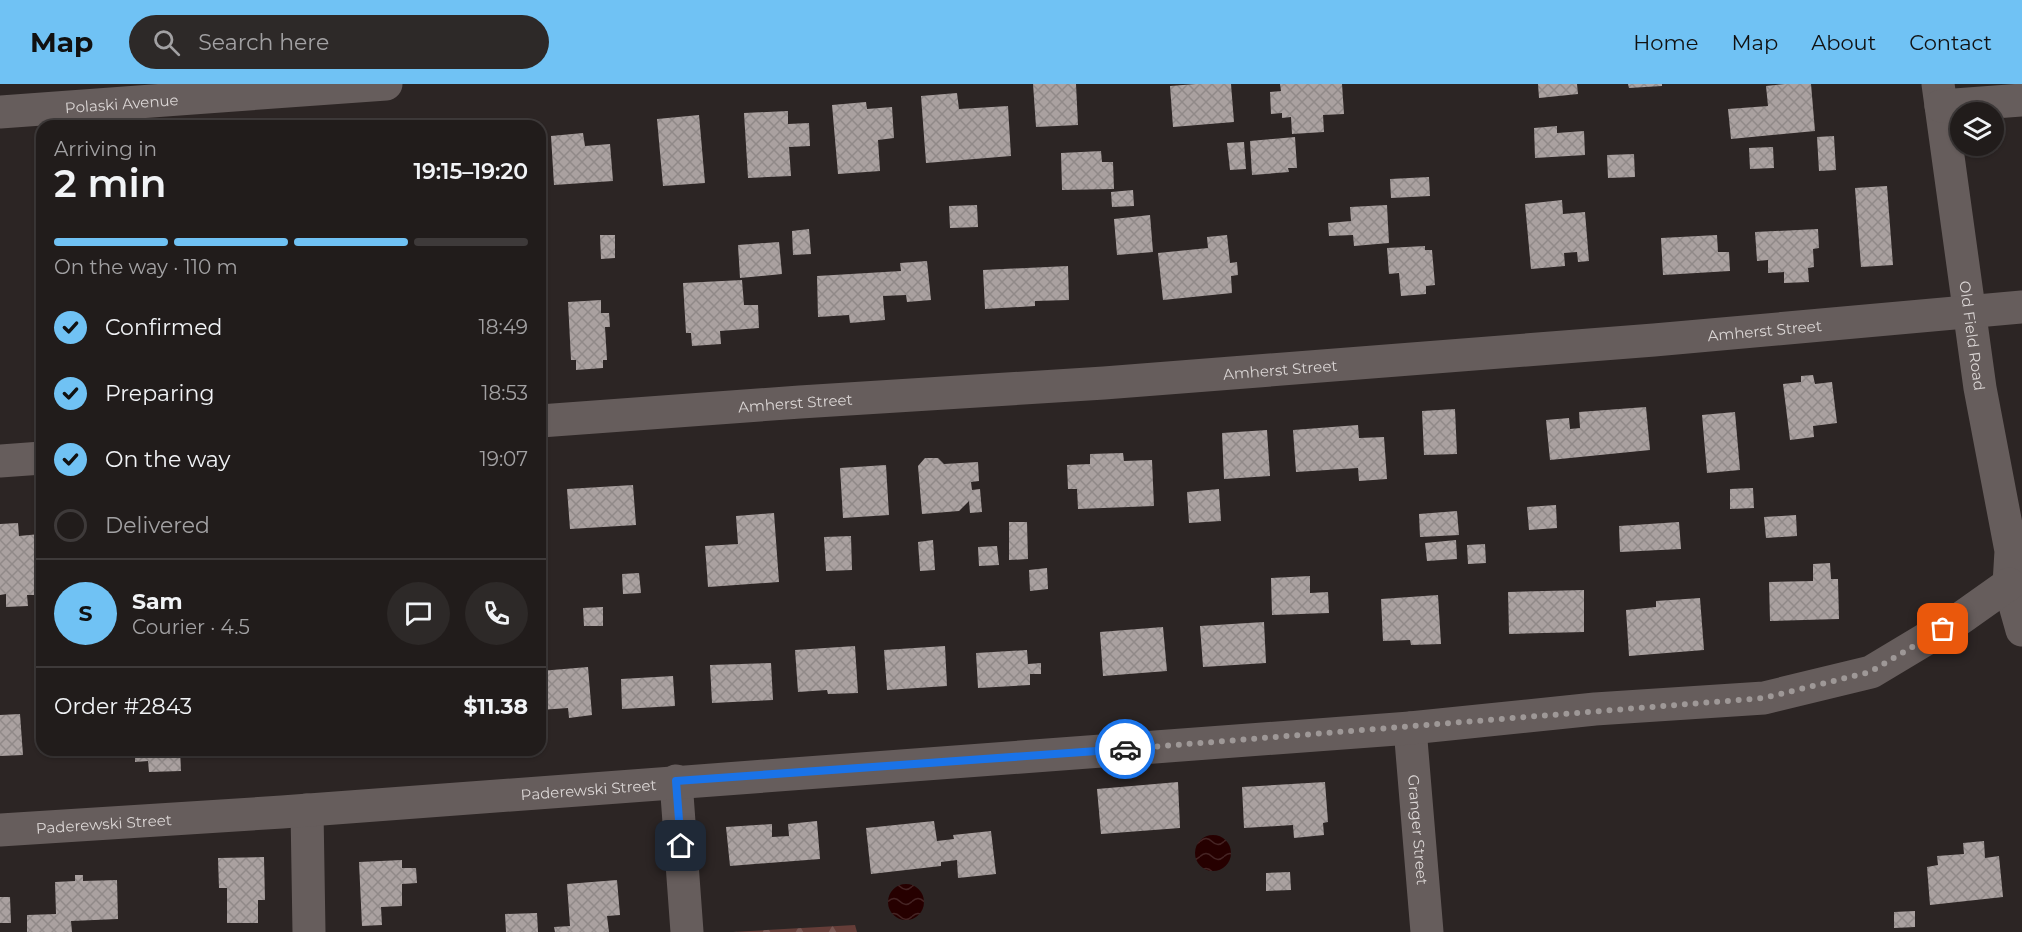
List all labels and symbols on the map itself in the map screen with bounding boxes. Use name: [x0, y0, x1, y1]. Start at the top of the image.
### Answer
street label: Polaski Avenue: [64, 90, 179, 117]
street label: Old Field Road: [1956, 279, 1990, 392]
street label: Amherst Street: [1707, 316, 1823, 345]
street label: Amherst Street: [1222, 355, 1338, 383]
street label: Amherst Street: [737, 389, 853, 416]
pin: [1917, 603, 1968, 654]
courier: [1095, 719, 1155, 779]
street label: Granger Street: [1404, 774, 1433, 886]
street label: Paderewski Street: [520, 775, 657, 804]
street label: Paderewski Street: [35, 810, 172, 837]
pin: [655, 820, 706, 871]

